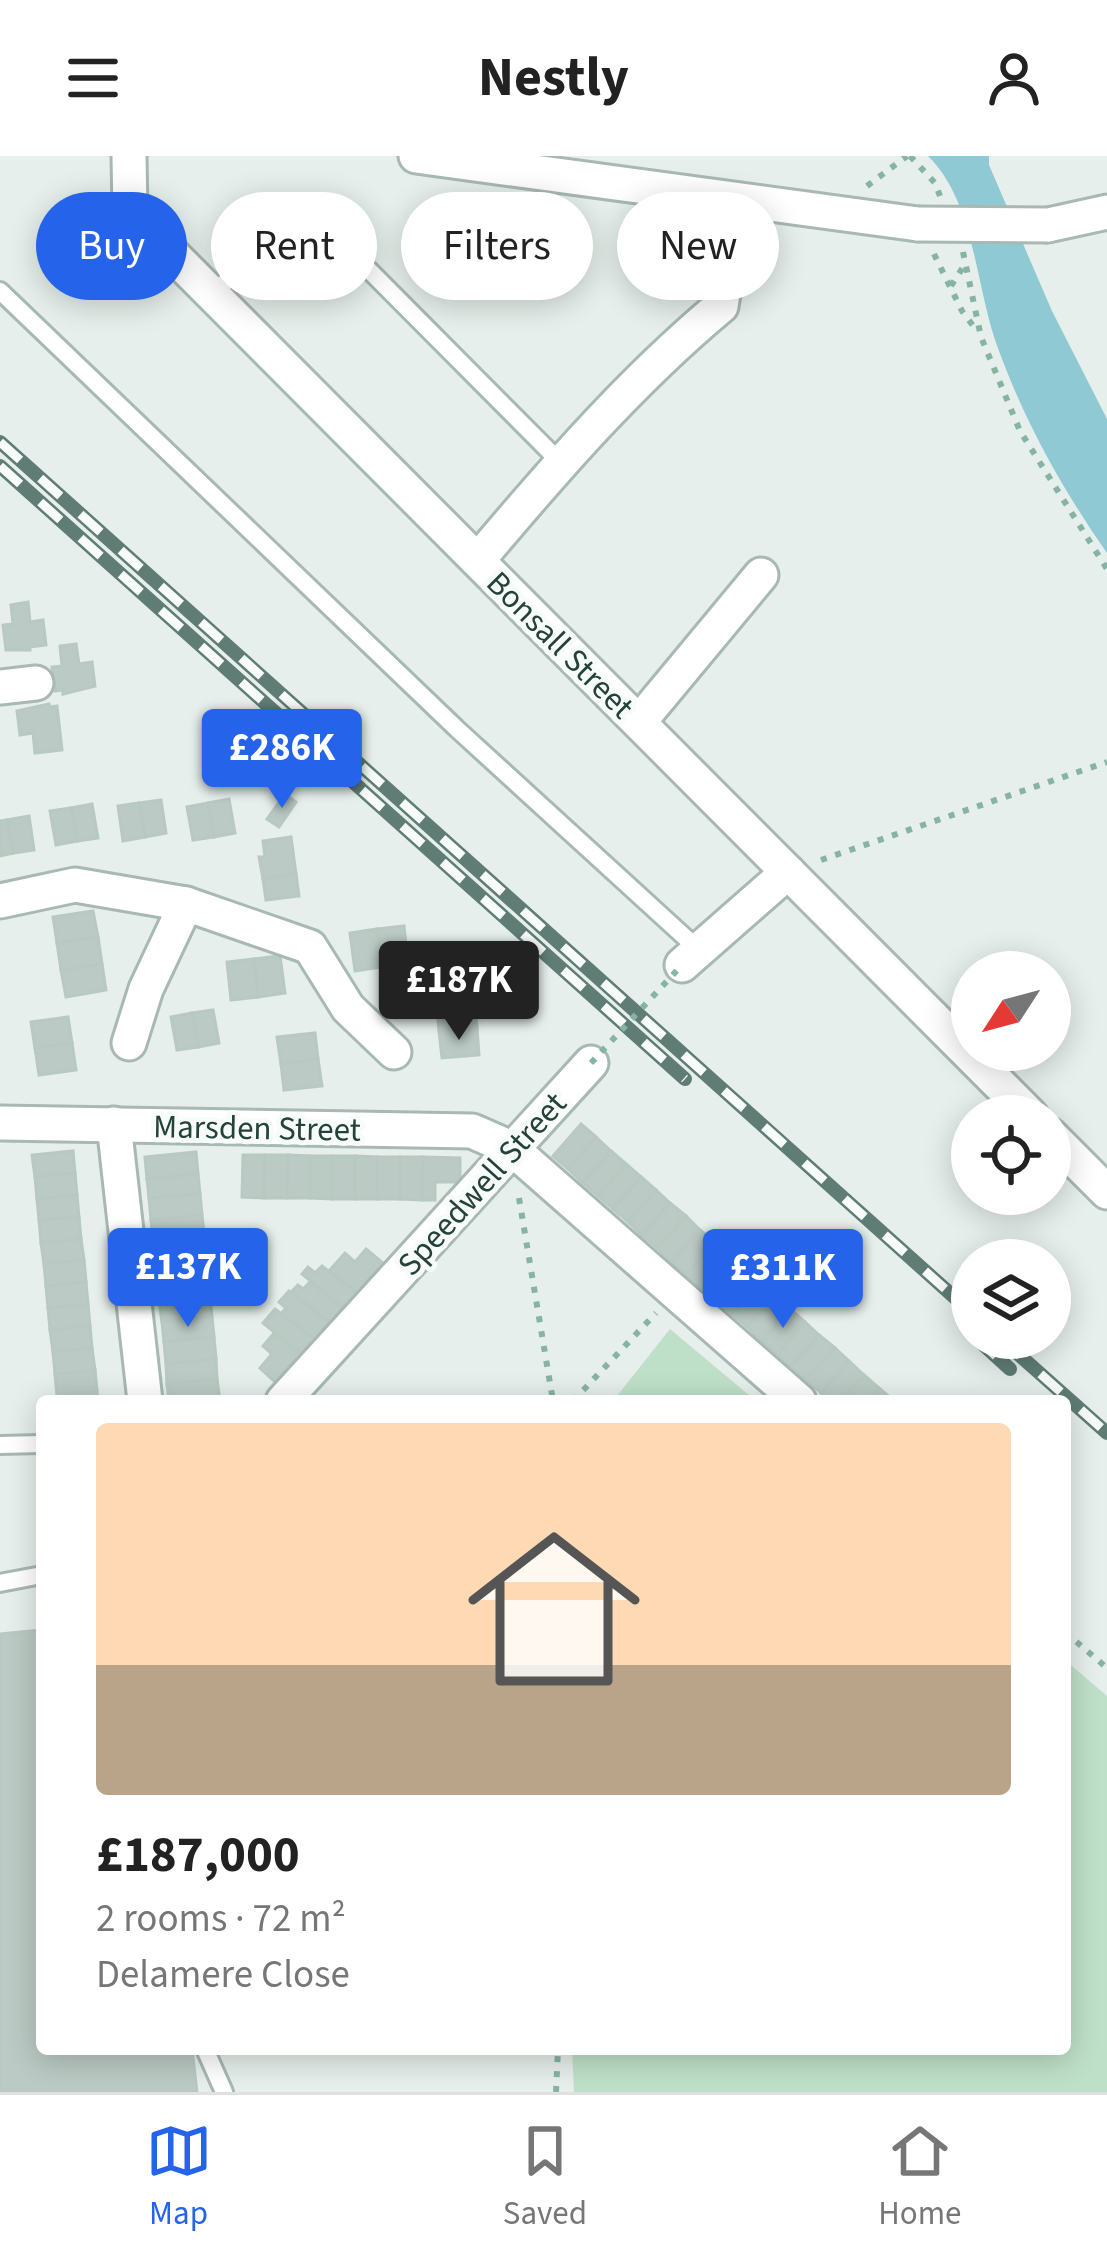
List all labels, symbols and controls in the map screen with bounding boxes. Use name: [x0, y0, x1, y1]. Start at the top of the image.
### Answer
text: Nestly: [478, 40, 629, 117]
icon: menu: [60, 45, 126, 111]
icon: person: [981, 45, 1047, 111]
chip: Buy: [36, 192, 187, 300]
chip: Rent: [211, 192, 377, 300]
chip: Filters: [401, 192, 593, 300]
chip: New: [617, 192, 779, 300]
street label: Bonsall Street: [475, 561, 644, 730]
pin: £286K: [198, 709, 366, 811]
text: £286K: [229, 720, 335, 776]
pin: £187K: [375, 941, 543, 1043]
north arrow: [951, 951, 1071, 1071]
map controls: [951, 951, 1071, 1359]
text: £187K: [406, 952, 512, 1008]
street label: Speedwell Street: [387, 1082, 578, 1286]
button: locate: [951, 1095, 1071, 1215]
street label: Marsden Street: [153, 1103, 361, 1154]
pin: £137K: [104, 1228, 272, 1330]
pin: £311K: [699, 1229, 867, 1331]
text: £137K: [135, 1239, 241, 1295]
button: layers: [951, 1239, 1071, 1359]
text: £311K: [730, 1240, 836, 1296]
icon: home: [446, 1501, 662, 1717]
text: £187,000: [96, 1819, 300, 1891]
text: 2 rooms · 72 m²: [96, 1891, 346, 1947]
text: Delamere Close: [96, 1947, 350, 2003]
tab: Map: [146, 2118, 212, 2237]
tab: Saved: [503, 2118, 587, 2237]
tab: Home: [878, 2118, 961, 2237]

